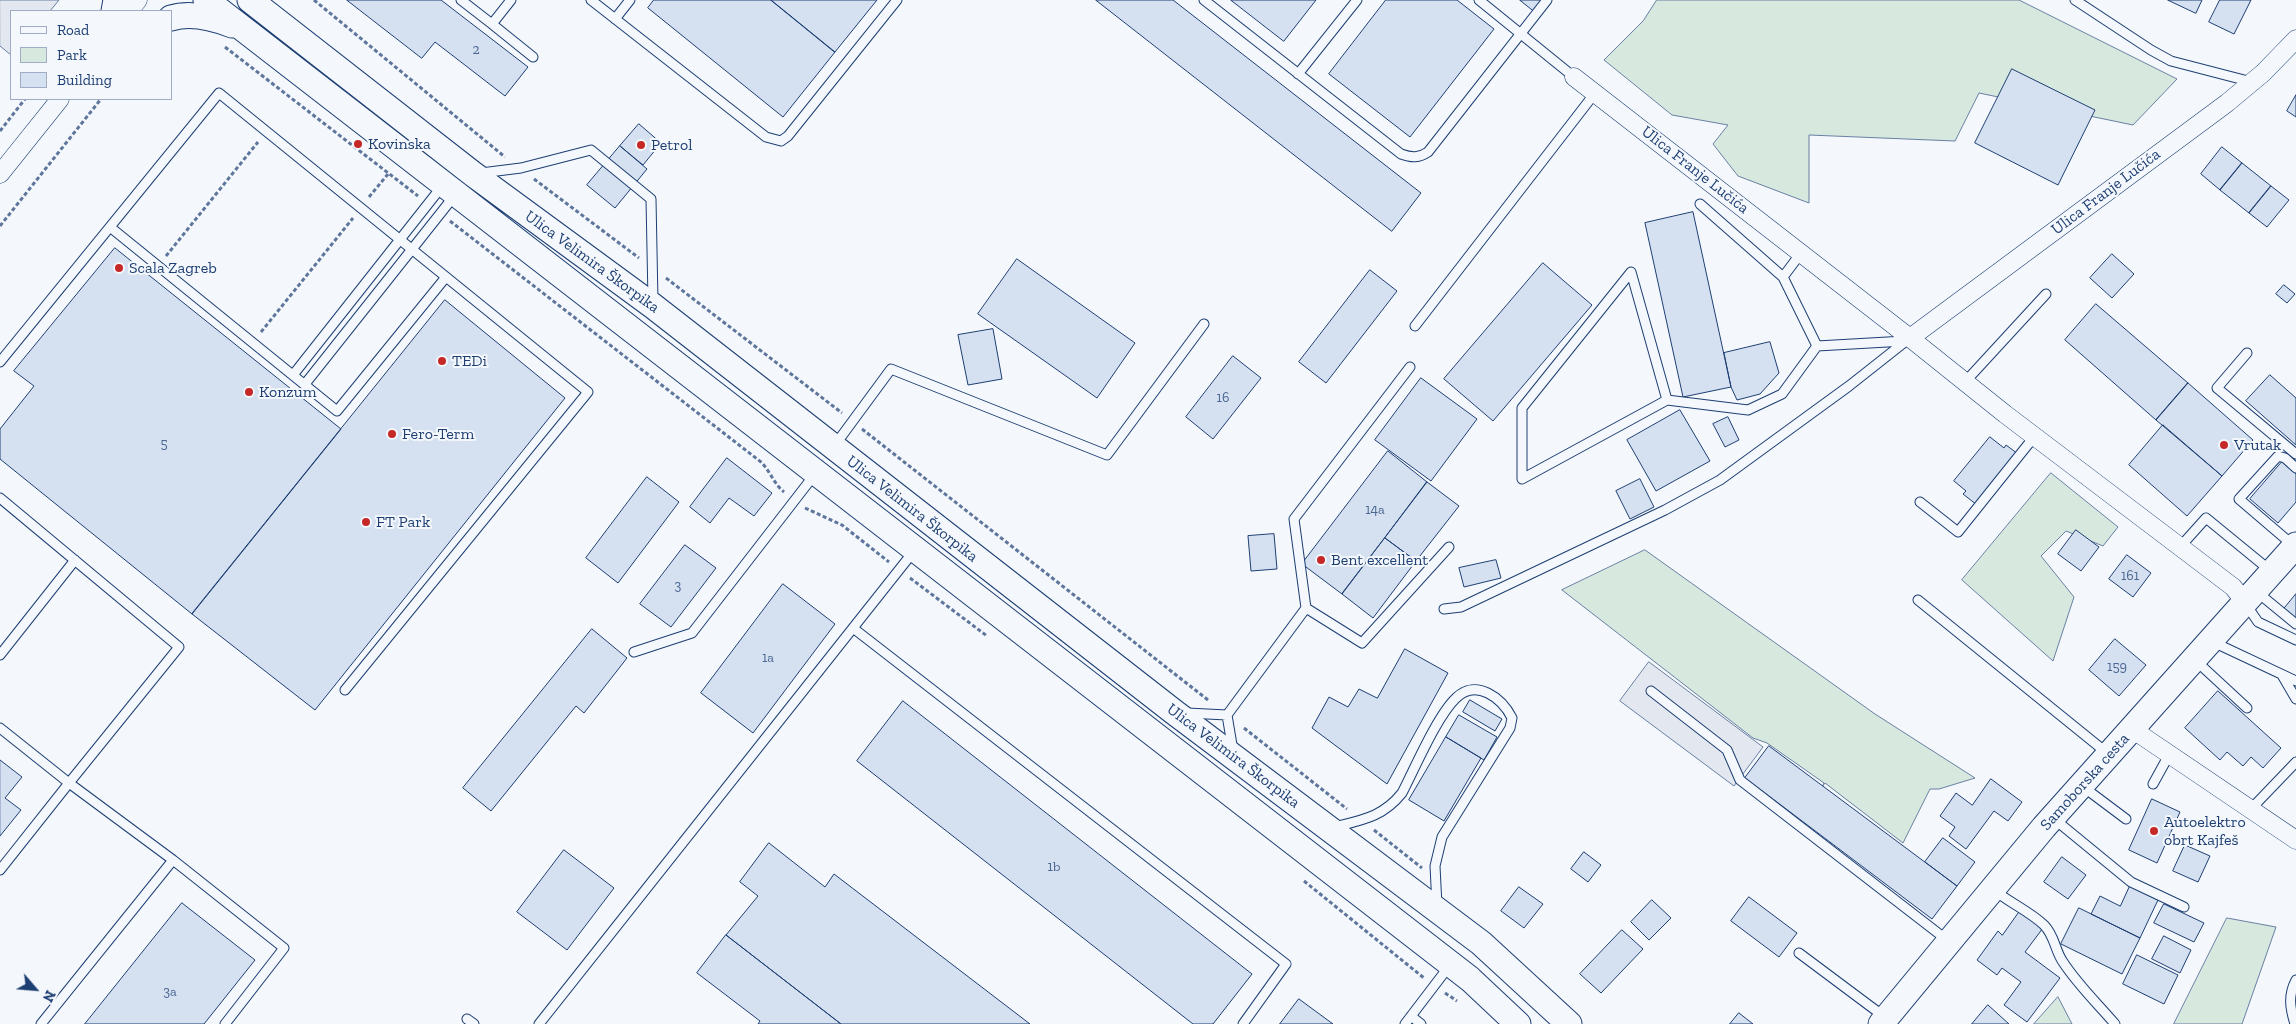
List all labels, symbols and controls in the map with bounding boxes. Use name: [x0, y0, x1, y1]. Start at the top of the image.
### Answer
legend: [10, 10, 172, 100]
text: Road: [57, 21, 89, 39]
house number: 2: [472, 42, 480, 58]
text: Park: [57, 46, 87, 64]
text: Building: [57, 71, 112, 89]
street label: Ulica Franje Lučića: [1637, 122, 1753, 218]
place label: Kovinska: [368, 134, 431, 154]
place label: Petrol: [651, 135, 692, 155]
marker: Kovinska: [352, 138, 364, 150]
marker: Petrol: [635, 139, 647, 151]
street label: Ulica Franje Lučića: [2048, 145, 2164, 239]
street label: Ulica Velimira Škorpika: [521, 207, 663, 317]
place label: Scala Zagreb: [129, 258, 217, 278]
marker: Scala Zagreb: [113, 262, 125, 274]
place label: TEDi: [452, 351, 487, 371]
marker: TEDi: [436, 355, 448, 367]
place label: Konzum: [259, 382, 317, 402]
marker: Konzum: [243, 386, 255, 398]
house number: 16: [1217, 390, 1229, 406]
place label: Fero-Term: [402, 424, 474, 444]
marker: Fero-Term: [386, 428, 398, 440]
place label: Vrutak: [2234, 435, 2281, 455]
house number: 5: [160, 436, 168, 452]
marker: Vrutak: [2218, 439, 2230, 451]
street label: Ulica Velimira Škorpika: [842, 452, 982, 566]
house number: 14a: [1365, 502, 1385, 518]
place label: FT Park: [376, 512, 430, 532]
marker: FT Park: [360, 516, 372, 528]
place label: Bent excellent: [1331, 550, 1428, 570]
marker: Bent excellent: [1315, 554, 1327, 566]
house number: 161: [2121, 568, 2139, 584]
house number: 3: [675, 578, 681, 594]
house number: 1a: [762, 650, 774, 666]
house number: 159: [2107, 659, 2127, 675]
street label: Ulica Velimira Škorpika: [1163, 700, 1303, 812]
street label: Samoborska cesta: [2036, 729, 2134, 835]
place label: Autoelektro obrt Kajfeš: [2164, 812, 2246, 850]
marker: Autoelektro obrt Kajfeš: [2148, 825, 2160, 837]
house number: 1b: [1048, 859, 1060, 875]
north arrow: [10, 964, 60, 1014]
house number: 3a: [163, 984, 177, 1000]
text: N: [39, 987, 59, 1005]

